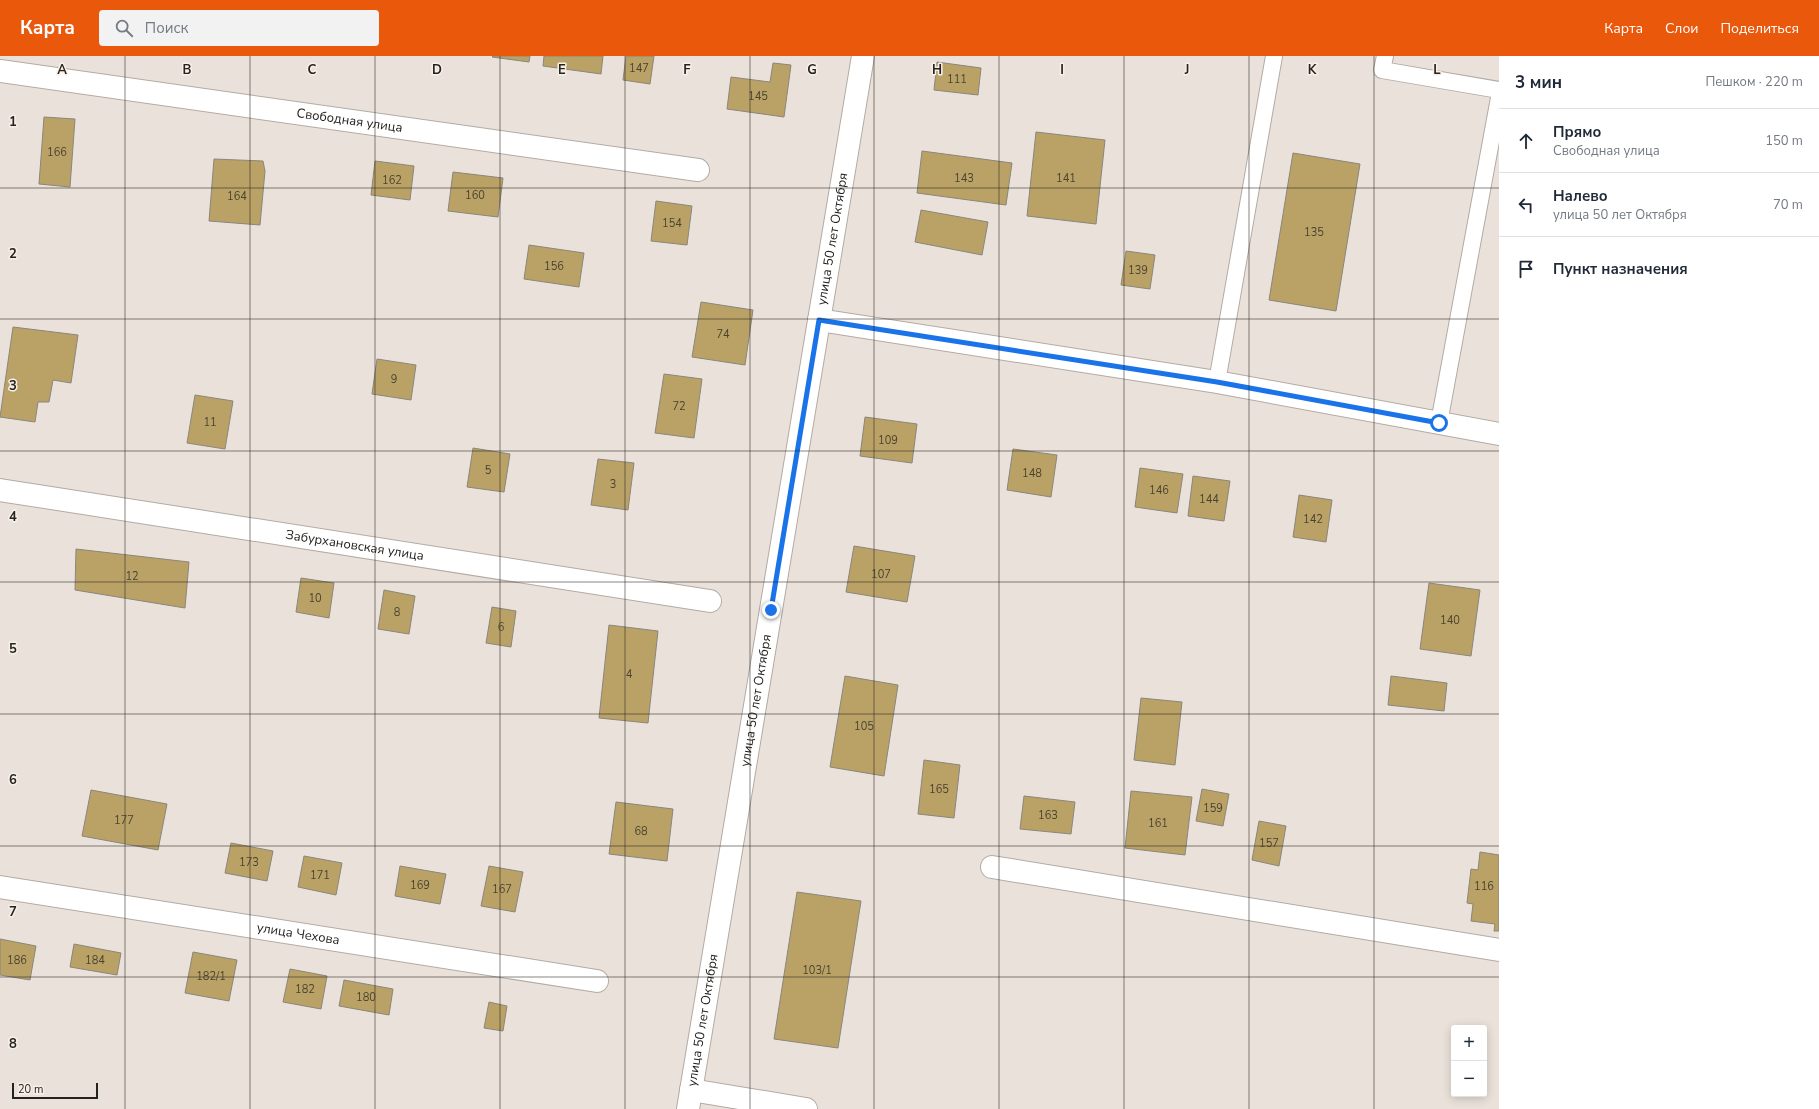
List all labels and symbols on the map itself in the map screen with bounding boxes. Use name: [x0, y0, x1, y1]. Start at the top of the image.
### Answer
text: A: [57, 61, 67, 79]
text: B: [183, 61, 192, 79]
text: C: [308, 61, 317, 79]
text: D: [432, 61, 442, 79]
text: E: [558, 61, 566, 79]
house number: 147: [629, 61, 649, 76]
text: F: [683, 61, 691, 79]
text: G: [807, 61, 817, 79]
text: H: [932, 61, 942, 79]
text: I: [1060, 61, 1064, 79]
text: J: [1184, 61, 1189, 79]
text: K: [1308, 61, 1317, 79]
text: L: [1433, 61, 1441, 79]
house number: 111: [947, 72, 967, 87]
house number: 145: [748, 89, 768, 104]
street label: Свободная улица: [295, 104, 404, 137]
text: 1: [9, 113, 17, 131]
house number: 166: [47, 145, 67, 160]
street label: улица 50 лет Октября: [813, 171, 852, 306]
house number: 143: [954, 171, 974, 186]
house number: 141: [1056, 171, 1076, 186]
house number: 162: [382, 173, 402, 188]
house number: 160: [465, 188, 485, 203]
house number: 164: [227, 189, 247, 204]
house number: 154: [662, 216, 682, 231]
house number: 135: [1304, 225, 1324, 240]
text: 2: [9, 245, 17, 263]
house number: 156: [544, 259, 564, 274]
house number: 139: [1128, 263, 1148, 278]
house number: 74: [716, 327, 730, 342]
house number: 9: [391, 372, 397, 387]
text: 3: [9, 377, 17, 395]
house number: 72: [672, 399, 686, 414]
route start: [1430, 414, 1448, 432]
house number: 11: [203, 415, 217, 430]
house number: 109: [878, 433, 898, 448]
house number: 5: [485, 463, 492, 478]
house number: 148: [1022, 466, 1042, 481]
house number: 3: [610, 477, 616, 492]
house number: 146: [1149, 483, 1169, 498]
house number: 144: [1199, 492, 1219, 507]
text: 4: [9, 508, 17, 526]
house number: 142: [1303, 512, 1323, 527]
street label: Забурхановская улица: [284, 526, 425, 565]
house number: 107: [871, 567, 891, 582]
house number: 12: [125, 569, 139, 584]
house number: 10: [308, 591, 322, 606]
route end: [762, 601, 780, 619]
house number: 8: [394, 605, 401, 620]
house number: 140: [1440, 613, 1460, 628]
house number: 6: [498, 620, 505, 635]
street label: улица 50 лет Октября: [736, 633, 776, 768]
text: 5: [9, 640, 17, 658]
house number: 4: [626, 667, 633, 682]
house number: 105: [854, 719, 874, 734]
text: 6: [9, 771, 17, 789]
house number: 165: [929, 782, 949, 797]
house number: 159: [1203, 801, 1223, 816]
house number: 163: [1038, 808, 1058, 823]
house number: 177: [114, 813, 134, 828]
house number: 161: [1148, 816, 1168, 831]
house number: 68: [634, 824, 648, 839]
house number: 157: [1259, 836, 1279, 851]
house number: 173: [239, 855, 259, 870]
house number: 171: [310, 868, 330, 883]
house number: 169: [410, 878, 430, 893]
house number: 116: [1474, 879, 1494, 894]
house number: 167: [492, 882, 512, 897]
text: 7: [9, 903, 17, 921]
street label: улица Чехова: [256, 919, 341, 949]
house number: 186: [7, 953, 27, 968]
house number: 184: [85, 953, 105, 968]
street label: улица 50 лет Октября: [683, 953, 723, 1088]
house number: 103/1: [802, 963, 832, 978]
house number: 182/1: [196, 969, 226, 984]
house number: 182: [295, 982, 315, 997]
house number: 180: [356, 990, 376, 1005]
text: 8: [9, 1035, 17, 1053]
scale bar: [12, 1081, 98, 1100]

